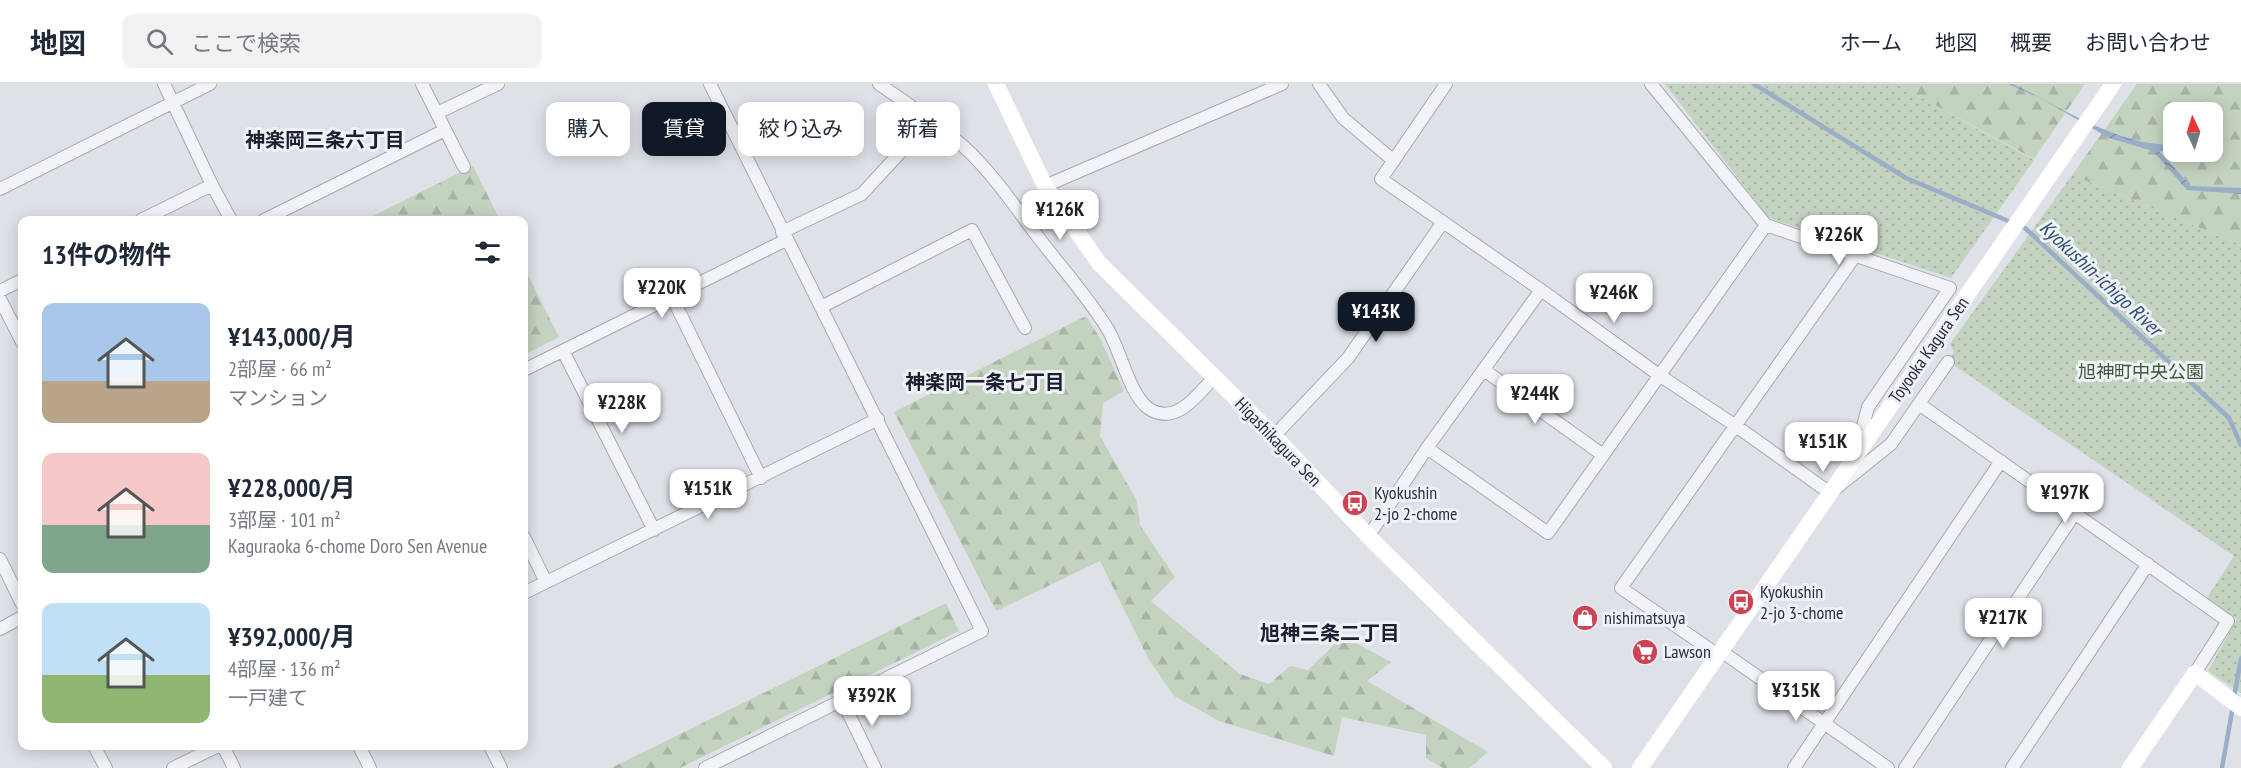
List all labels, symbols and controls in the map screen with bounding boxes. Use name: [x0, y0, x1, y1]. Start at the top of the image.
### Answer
search box: [122, 14, 542, 68]
text: 地図: [30, 24, 86, 61]
icon: search: [143, 25, 176, 58]
text: ここで検索: [191, 29, 301, 57]
text: ホーム: [1840, 29, 1902, 56]
text: 地図: [1935, 29, 1977, 56]
text: 概要: [2010, 29, 2052, 56]
text: お問い合わせ: [2085, 29, 2211, 56]
chip: 購入: [546, 102, 630, 156]
chip: 賃貸: [642, 102, 726, 156]
chip: 絞り込み: [738, 102, 864, 156]
chip: 新着: [876, 102, 960, 156]
north arrow: [2163, 102, 2223, 162]
map controls: [2163, 102, 2223, 162]
district label: 神楽岡三条六丁目: [245, 127, 405, 153]
pin: ¥126K: [1018, 190, 1102, 241]
text: ¥126K: [1036, 196, 1084, 222]
pin: ¥226K: [1797, 215, 1881, 266]
water label: Kyokushin-ichigo River: [2034, 215, 2169, 343]
text: ¥226K: [1815, 221, 1863, 247]
icon: filters: [471, 236, 504, 269]
text: 13件の物件: [42, 238, 171, 271]
pin: ¥220K: [620, 268, 704, 319]
pin: ¥246K: [1572, 273, 1656, 324]
text: ¥220K: [638, 274, 686, 300]
text: ¥246K: [1590, 279, 1638, 305]
pin: ¥143K: [1334, 292, 1418, 343]
street label: Toyooka Kagura Sen: [1883, 292, 1974, 407]
text: ¥143K: [1352, 298, 1400, 324]
text: ¥143,000/月: [228, 320, 356, 353]
icon: home: [90, 327, 162, 399]
text: 2部屋 · 66 m²: [228, 356, 332, 382]
park label: 旭神町中央公園: [2078, 360, 2204, 383]
district label: 神楽岡一条七丁目: [905, 369, 1065, 395]
pin: ¥244K: [1493, 374, 1577, 425]
text: ¥244K: [1511, 380, 1559, 406]
pin: ¥228K: [580, 383, 664, 434]
text: マンション: [228, 385, 328, 411]
text: ¥228K: [598, 389, 646, 415]
street label: Higashikagura Sen: [1230, 392, 1327, 491]
pin: ¥151K: [1781, 422, 1865, 473]
text: ¥151K: [1799, 428, 1847, 454]
pin: ¥151K: [666, 469, 750, 520]
text: ¥228,000/月: [228, 471, 356, 504]
pin: ¥197K: [2023, 473, 2107, 524]
text: ¥151K: [684, 475, 732, 501]
icon: home: [90, 477, 162, 549]
text: ¥197K: [2041, 479, 2089, 505]
place label: Kyokushin 2-jo 2-chome: [1374, 481, 1457, 525]
bus stop icon: Kyokushin 2-jo 2-chome: [1340, 488, 1370, 518]
text: 3部屋 · 101 m²: [228, 507, 341, 533]
text: Kaguraoka 6-chome Doro Sen Avenue: [228, 533, 487, 559]
place label: Kyokushin 2-jo 3-chome: [1760, 580, 1843, 624]
bus stop icon: Kyokushin 2-jo 3-chome: [1726, 587, 1756, 617]
pin: ¥217K: [1961, 598, 2045, 649]
shop icon: nishimatsuya: [1570, 603, 1600, 633]
text: ¥217K: [1979, 604, 2027, 630]
place label: nishimatsuya: [1604, 606, 1685, 629]
text: ¥392,000/月: [228, 620, 356, 653]
district label: 旭神三条二丁目: [1260, 620, 1400, 646]
icon: home: [90, 627, 162, 699]
supermarket icon: Lawson: [1630, 637, 1660, 667]
place label: Lawson: [1664, 640, 1711, 663]
text: 4部屋 · 136 m²: [228, 656, 341, 682]
pin: ¥315K: [1754, 671, 1838, 722]
pin: ¥392K: [830, 676, 914, 727]
text: ¥315K: [1772, 677, 1820, 703]
text: ¥392K: [848, 682, 896, 708]
text: 一戸建て: [228, 685, 308, 711]

